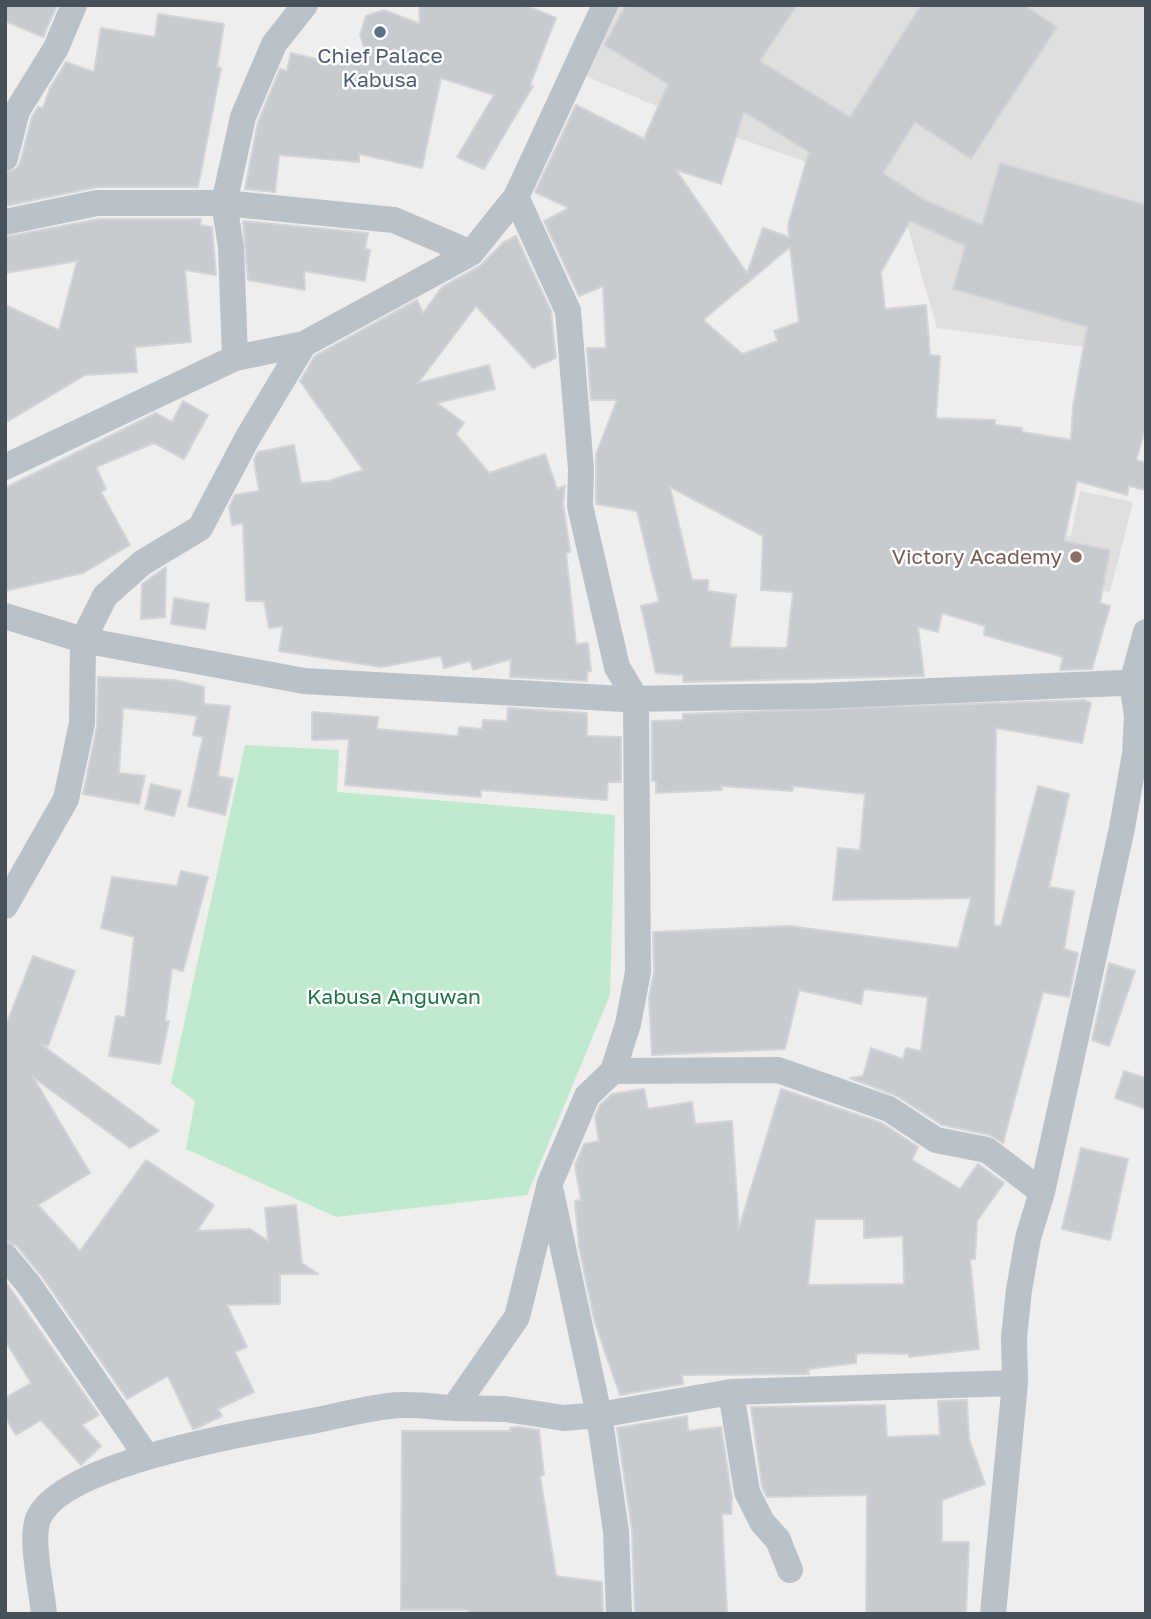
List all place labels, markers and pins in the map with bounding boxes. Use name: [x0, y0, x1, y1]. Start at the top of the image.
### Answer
marker: Chief Palace Kabusa: [372, 24, 388, 40]
place label: Chief Palace Kabusa: [317, 43, 443, 93]
place label: Victory Academy: [892, 544, 1062, 570]
marker: Victory Academy: [1068, 549, 1084, 565]

